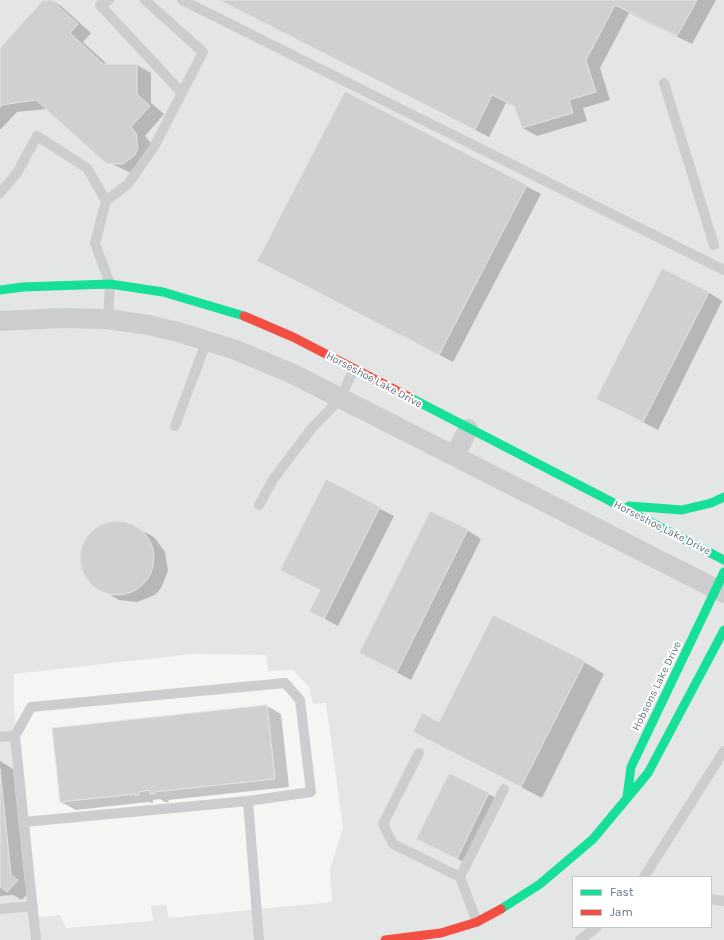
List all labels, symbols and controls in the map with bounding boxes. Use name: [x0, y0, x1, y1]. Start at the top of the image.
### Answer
street label: Horseshoe Lake Drive: [324, 349, 424, 411]
street label: Horseshoe Lake Drive: [611, 498, 713, 558]
street label: Hobsons Lake Drive: [630, 639, 684, 733]
legend: [572, 876, 712, 928]
text: Fast: [610, 885, 633, 899]
text: Jam: [610, 905, 633, 919]

